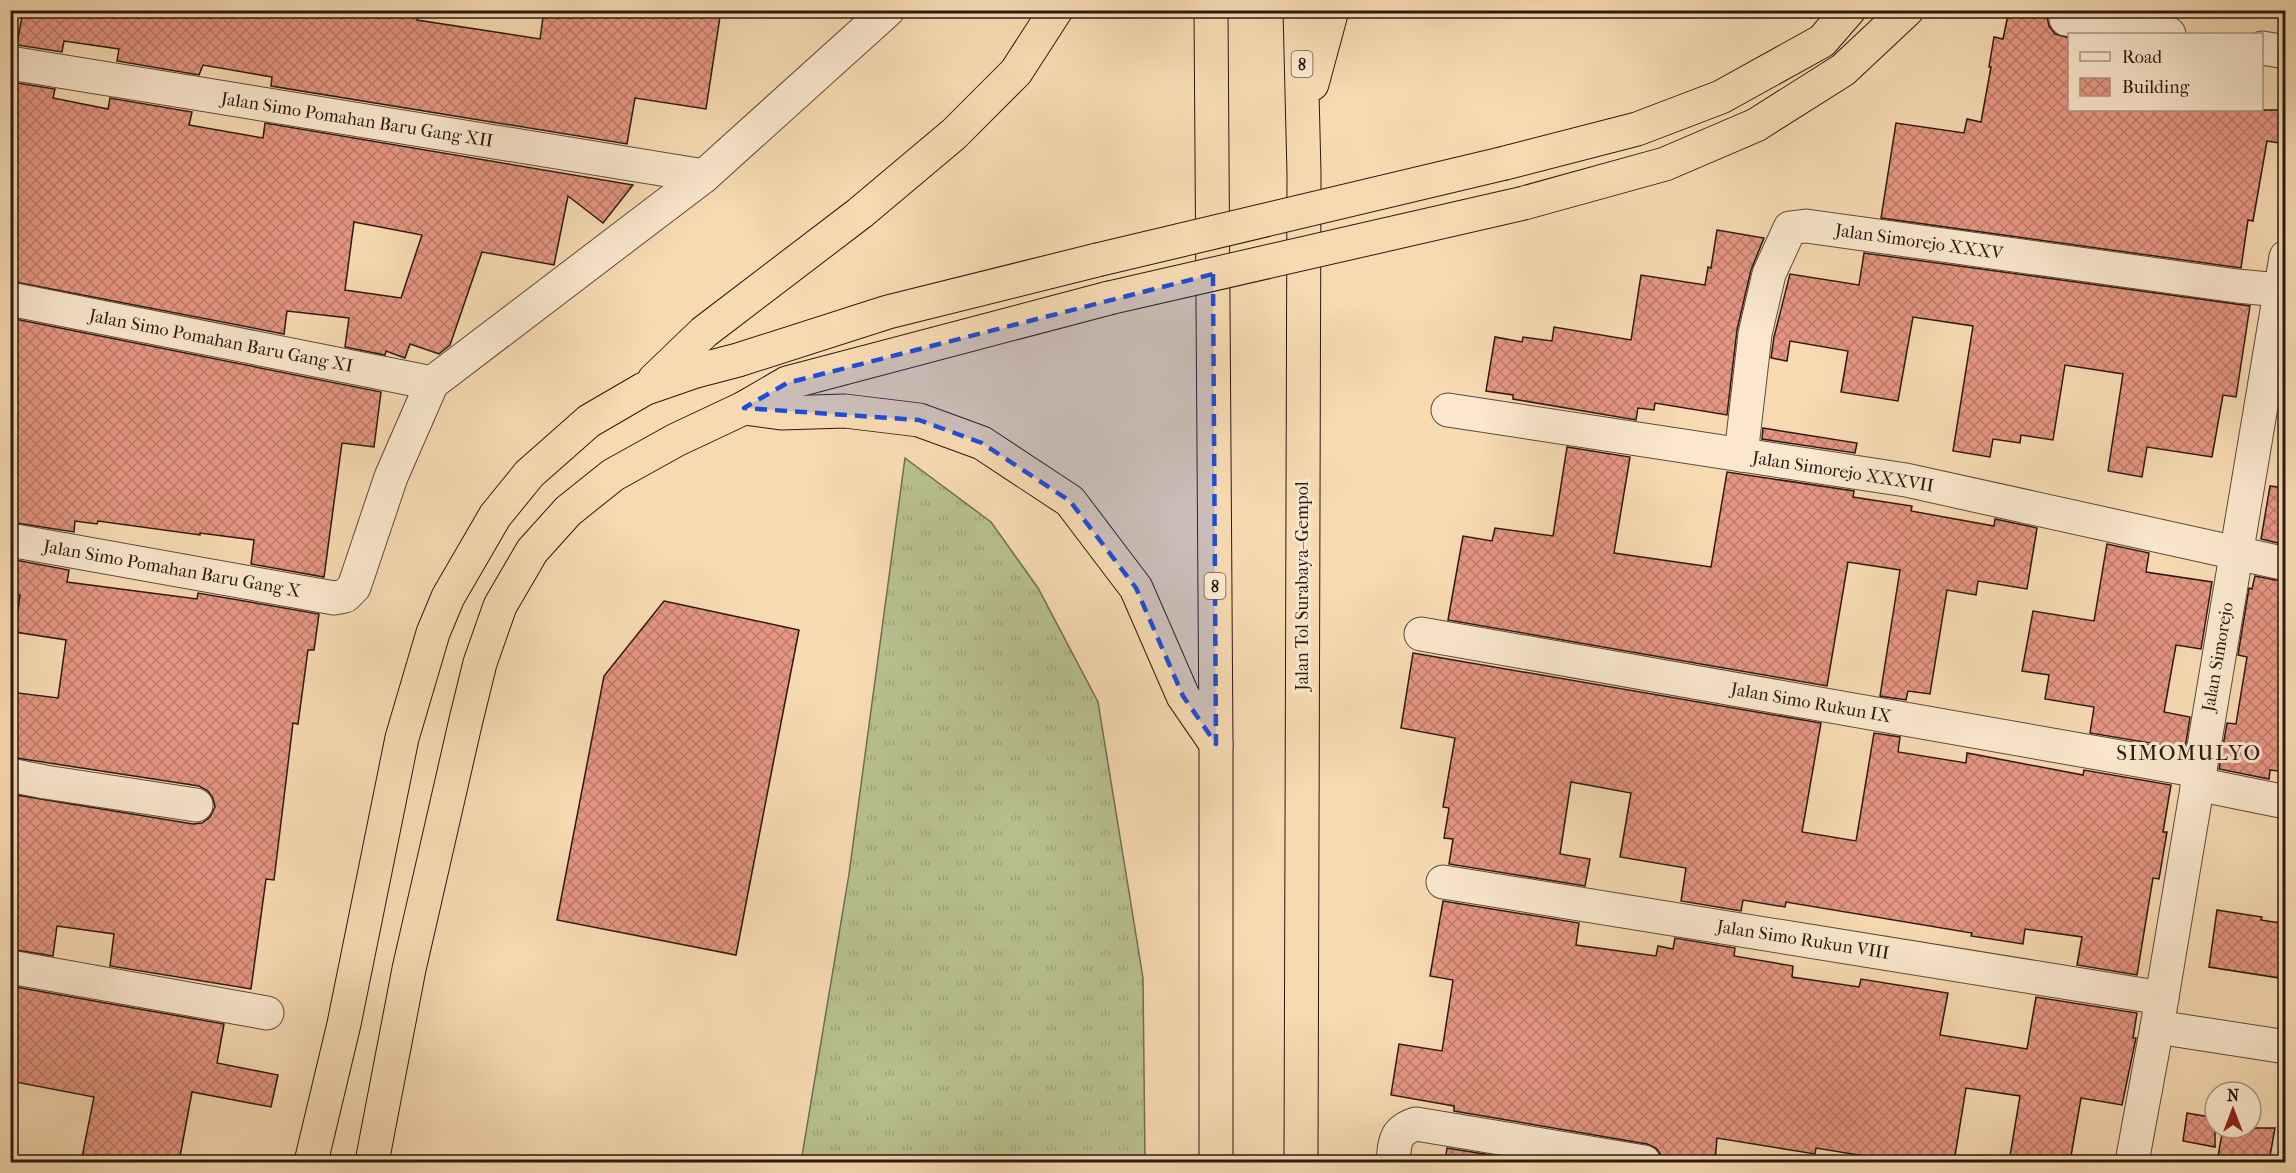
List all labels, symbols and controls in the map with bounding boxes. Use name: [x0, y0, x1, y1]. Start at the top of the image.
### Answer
legend: [2068, 33, 2263, 111]
text: Road: [2122, 47, 2162, 68]
road number: 8: [1292, 51, 1312, 77]
text: Building: [2122, 77, 2190, 98]
street label: Jalan Simo Pomahan Baru Gang XII: [217, 88, 495, 152]
street label: Jalan Simorejo XXXV: [1832, 220, 2005, 264]
street label: Jalan Simo Pomahan Baru Gang XI: [85, 305, 355, 377]
street label: Jalan Simorejo XXXVII: [1749, 447, 1935, 497]
street label: Jalan Tol Surabaya–Gempol: [1292, 481, 1313, 693]
street label: Jalan Simo Pomahan Baru Gang X: [40, 536, 302, 602]
road number: 8: [1204, 573, 1226, 599]
street label: Jalan Simorejo: [2198, 601, 2238, 715]
street label: Jalan Simo Rukun IX: [1727, 678, 1893, 727]
district label: SIMOMULYO: [2116, 741, 2262, 765]
street label: Jalan Simo Rukun VIII: [1713, 916, 1891, 964]
north arrow: [2203, 1080, 2263, 1140]
text: N: [2227, 1086, 2240, 1105]

